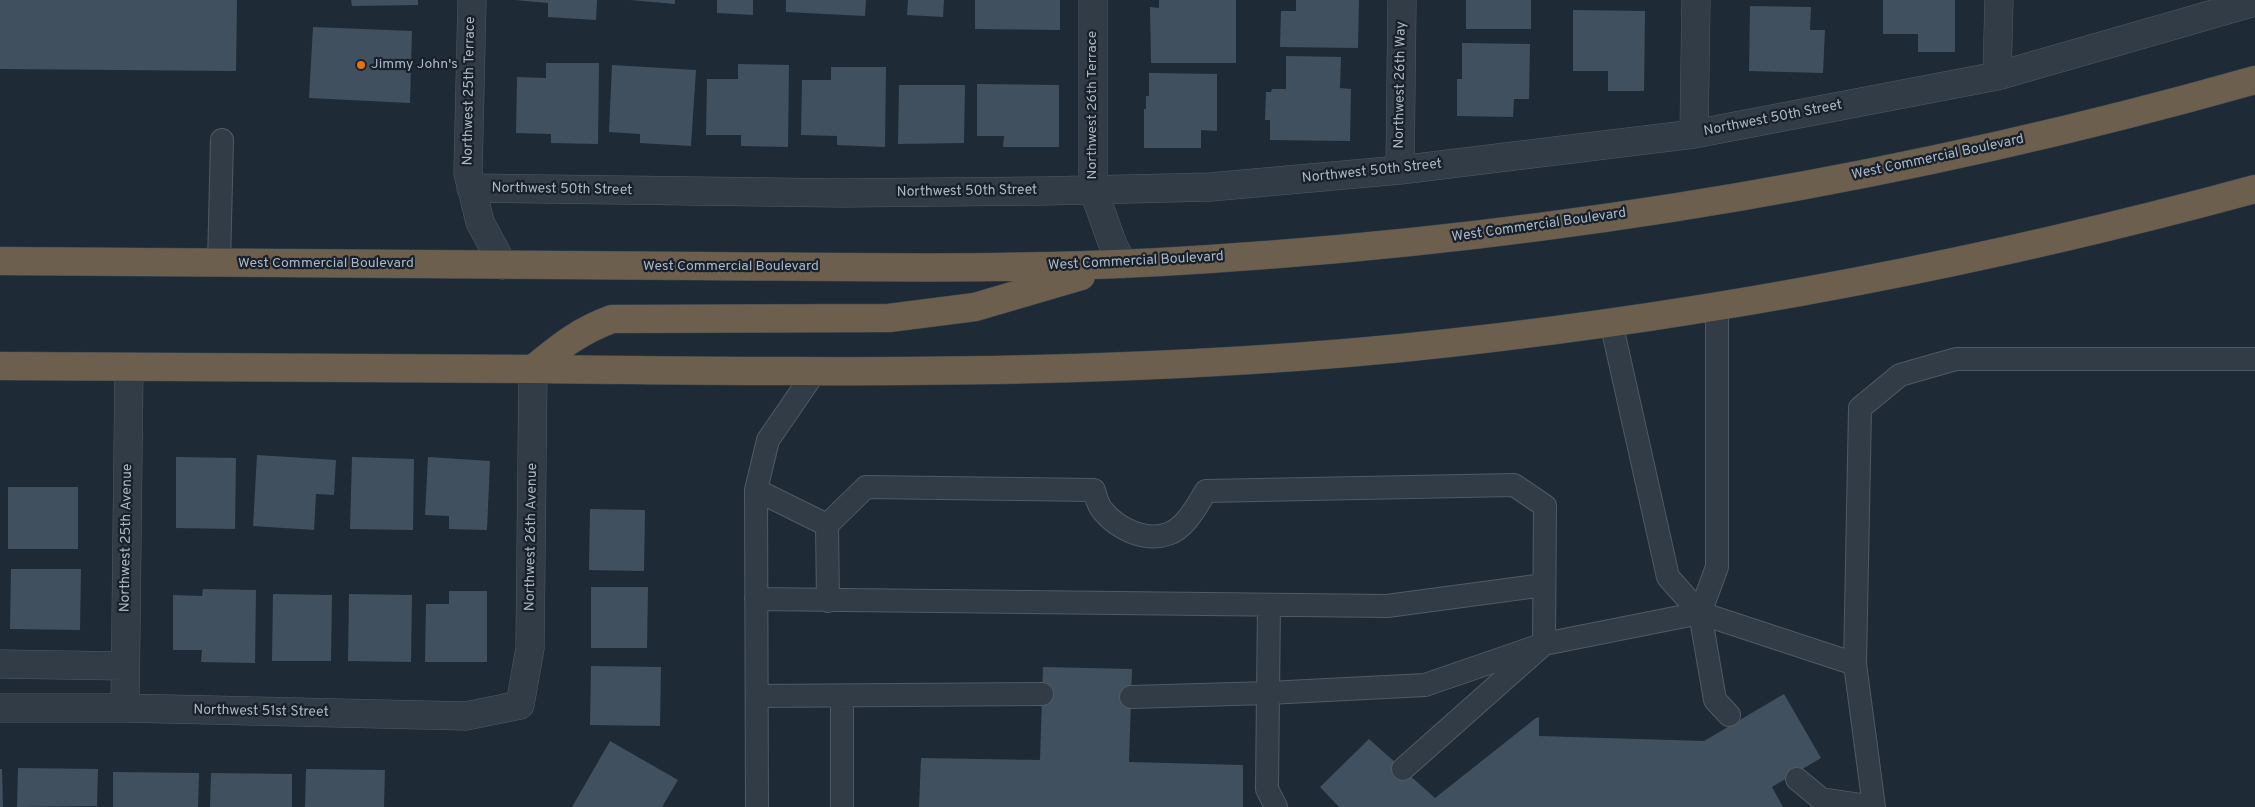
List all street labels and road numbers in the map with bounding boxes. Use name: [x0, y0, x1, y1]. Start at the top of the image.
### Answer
street label: Northwest 25th Terrace: [460, 16, 480, 166]
street label: Northwest 26th Way: [1391, 21, 1411, 149]
street label: Northwest 26th Terrace: [1085, 31, 1101, 179]
street label: Northwest 50th Street: [1702, 97, 1844, 141]
street label: West Commercial Boulevard: [1850, 132, 2026, 184]
street label: Northwest 50th Street: [1301, 156, 1443, 188]
street label: Northwest 50th Street: [491, 180, 633, 200]
street label: Northwest 50th Street: [896, 182, 1038, 202]
street label: West Commercial Boulevard: [1451, 205, 1627, 247]
street label: West Commercial Boulevard: [1048, 249, 1224, 275]
street label: West Commercial Boulevard: [238, 256, 414, 272]
street label: West Commercial Boulevard: [643, 259, 819, 275]
street label: Northwest 26th Avenue: [522, 463, 542, 611]
street label: Northwest 25th Avenue: [117, 464, 137, 612]
street label: Northwest 51st Street: [193, 702, 329, 722]

